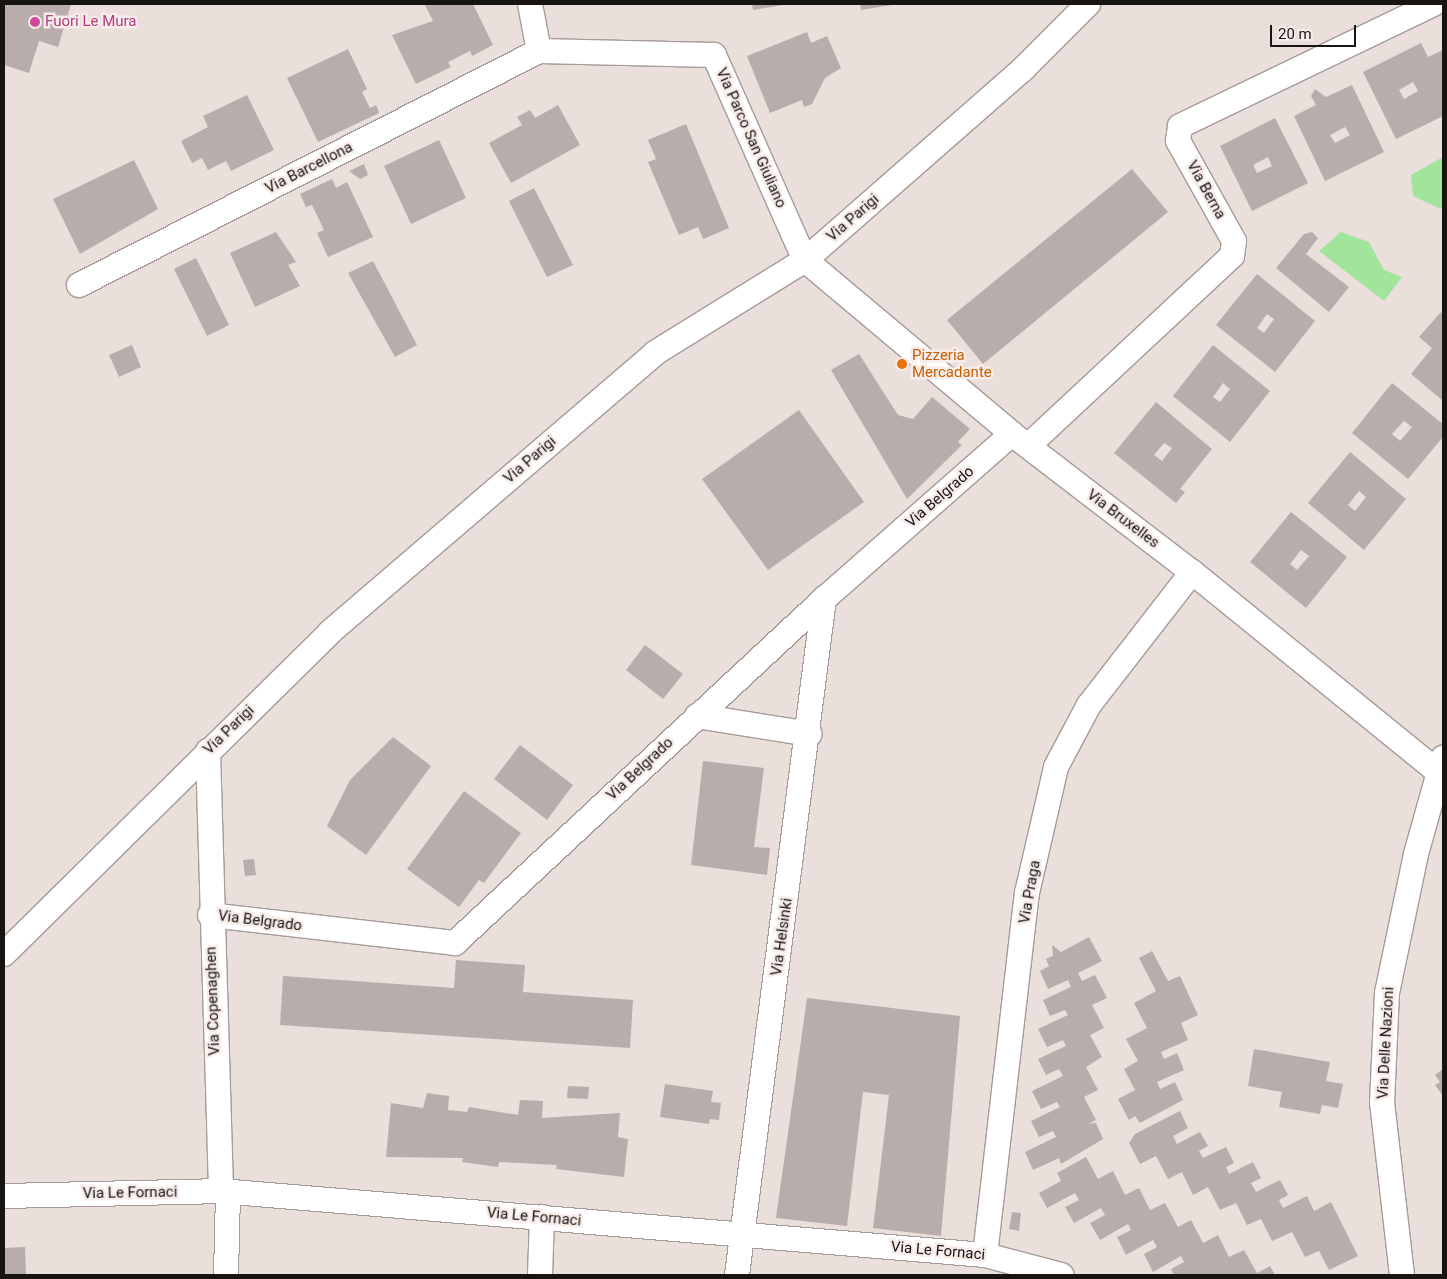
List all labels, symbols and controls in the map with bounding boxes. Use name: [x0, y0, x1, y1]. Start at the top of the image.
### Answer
place label: Fuori Le Mura: [45, 13, 136, 31]
scale bar: [1272, 15, 1358, 47]
marker: Fuori Le Mura: [29, 16, 41, 28]
text: 20 m: [1278, 25, 1312, 43]
street label: Via Parco San Giuliano: [712, 65, 790, 211]
street label: Via Barcellona: [262, 138, 356, 198]
street label: Via Berna: [1183, 158, 1229, 222]
street label: Via Parigi: [823, 190, 883, 246]
place label: Pizzeria Mercadante: [912, 346, 992, 381]
marker: Pizzeria Mercadante: [896, 358, 908, 370]
street label: Via Parigi: [500, 432, 560, 488]
street label: Via Belgrado: [902, 463, 978, 531]
street label: Via Bruxelles: [1083, 486, 1163, 552]
street label: Via Parigi: [200, 701, 258, 759]
street label: Via Belgrado: [603, 734, 677, 804]
street label: Via Praga: [1016, 859, 1044, 925]
street label: Via Helsinki: [768, 897, 796, 977]
street label: Via Belgrado: [217, 907, 303, 935]
street label: Via Copenaghen: [202, 946, 224, 1056]
street label: Via Delle Nazioni: [1374, 986, 1398, 1100]
street label: Via Le Fornaci: [83, 1183, 177, 1203]
street label: Via Le Fornaci: [486, 1204, 582, 1230]
street label: Via Le Fornaci: [890, 1238, 986, 1264]

